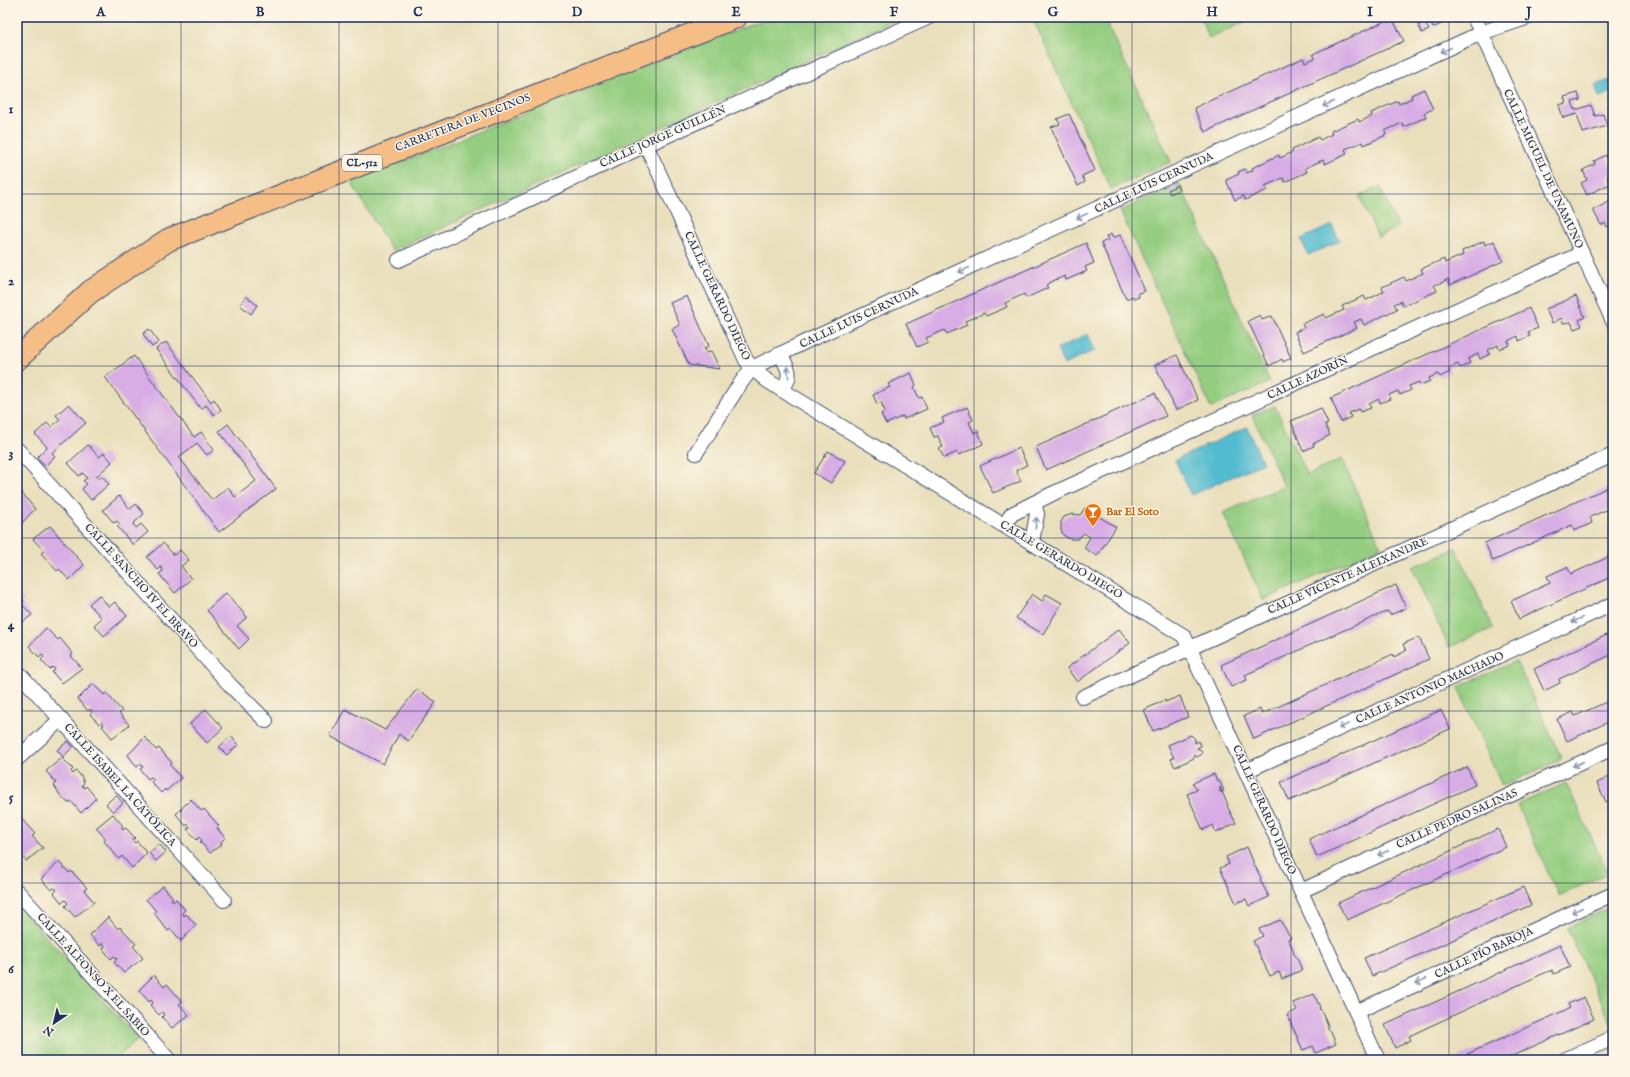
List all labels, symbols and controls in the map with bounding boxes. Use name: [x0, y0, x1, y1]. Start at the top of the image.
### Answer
text: A: [96, 4, 107, 21]
text: B: [256, 4, 265, 21]
text: C: [413, 4, 423, 21]
text: D: [572, 4, 583, 21]
text: E: [731, 4, 741, 21]
text: F: [890, 4, 899, 21]
text: G: [1048, 4, 1059, 21]
text: H: [1206, 4, 1218, 21]
text: I: [1367, 4, 1373, 21]
text: J: [1524, 4, 1532, 21]
one-way arrow: [1440, 47, 1452, 54]
street label: CALLE MIGUEL DE UNAMUNO: [1500, 87, 1586, 251]
street label: CARRETERA DE VECINOS: [393, 91, 533, 155]
text: 1: [9, 101, 14, 118]
one-way arrow: [1322, 101, 1334, 108]
street label: CALLE JORGE GUILLÉN: [598, 103, 729, 171]
street label: CALLE LUIS CERNUDA: [1092, 149, 1216, 217]
road number: CL-512: [342, 155, 382, 171]
one-way arrow: [1076, 213, 1088, 220]
street label: CALLE GERARDO DIEGO: [681, 229, 753, 363]
one-way arrow: [958, 267, 970, 274]
text: 2: [8, 273, 14, 290]
street label: CALLE LUIS CERNUDA: [797, 284, 921, 352]
street label: CALLE AZORÍN: [1265, 353, 1351, 403]
one-way arrow: [784, 366, 791, 379]
text: 3: [9, 445, 14, 462]
bar icon: Bar El Soto: [1083, 502, 1103, 527]
place label: Bar El Soto: [1106, 505, 1159, 519]
one-way arrow: [1032, 517, 1040, 530]
street label: CALLE GERARDO DIEGO: [997, 518, 1125, 602]
street label: CALLE SANCHO IV EL BRAVO: [81, 521, 201, 651]
street label: CALLE VICENTE ALEIXANDRE: [1266, 534, 1431, 618]
text: 4: [8, 617, 15, 634]
one-way arrow: [1572, 617, 1584, 625]
street label: CALLE ANTONIO MACHADO: [1354, 649, 1506, 727]
street label: CALLE ISABEL LA CATÓLICA: [61, 720, 179, 850]
one-way arrow: [1339, 723, 1351, 730]
street label: CALLE GERARDO DIEGO: [1229, 743, 1299, 877]
one-way arrow: [1572, 761, 1584, 768]
street label: CALLE PEDRO SALINAS: [1394, 786, 1520, 852]
text: 5: [9, 789, 14, 806]
one-way arrow: [1377, 850, 1389, 857]
one-way arrow: [1572, 907, 1584, 914]
street label: CALLE ALFONSO X EL SABIO: [34, 910, 152, 1040]
street label: CALLE PÍO BAROJA: [1433, 924, 1536, 982]
text: 6: [8, 961, 14, 978]
one-way arrow: [1415, 978, 1427, 986]
north arrow: [34, 1003, 74, 1043]

